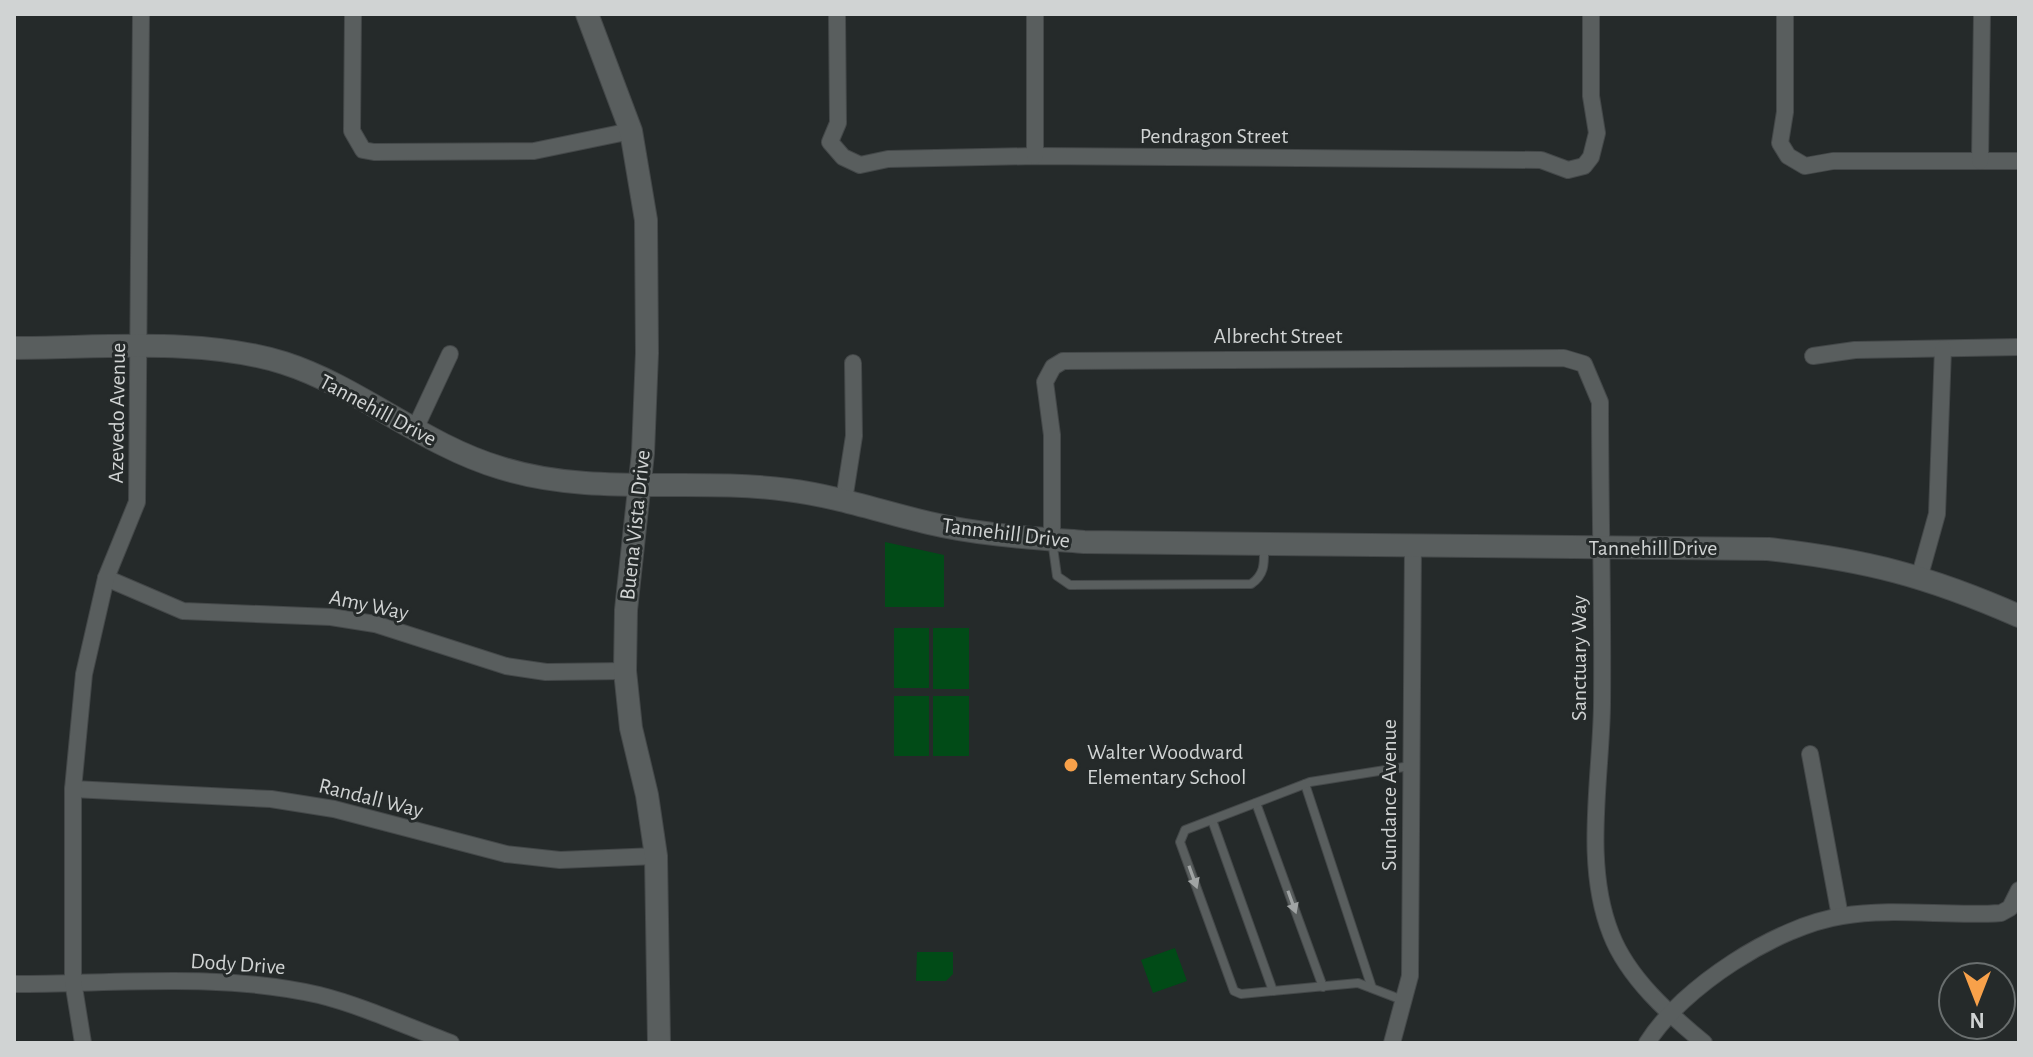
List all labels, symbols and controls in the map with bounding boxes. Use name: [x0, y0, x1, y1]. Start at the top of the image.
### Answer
street label: Pendragon Street: [1140, 125, 1288, 147]
street label: Albrecht Street: [1214, 325, 1342, 347]
street label: Azevedo Avenue: [105, 342, 129, 484]
street label: Tannehill Drive: [316, 370, 440, 450]
street label: Buena Vista Drive: [616, 449, 654, 601]
street label: Tannehill Drive: [941, 514, 1071, 552]
street label: Tannehill Drive: [1589, 537, 1717, 559]
street label: Amy Way: [327, 586, 411, 624]
street label: Sanctuary Way: [1568, 594, 1590, 721]
street label: Sundance Avenue: [1378, 719, 1400, 871]
place label: Walter Woodward Elementary School: [1087, 741, 1247, 788]
marker: Walter Woodward Elementary School: [1062, 756, 1080, 774]
street label: Randall Way: [316, 774, 426, 822]
one-way arrow: [1187, 865, 1200, 889]
one-way arrow: [1286, 890, 1299, 914]
street label: Dody Drive: [190, 950, 286, 978]
north arrow: [1937, 961, 2017, 1041]
text: N: [1969, 1009, 1985, 1031]

